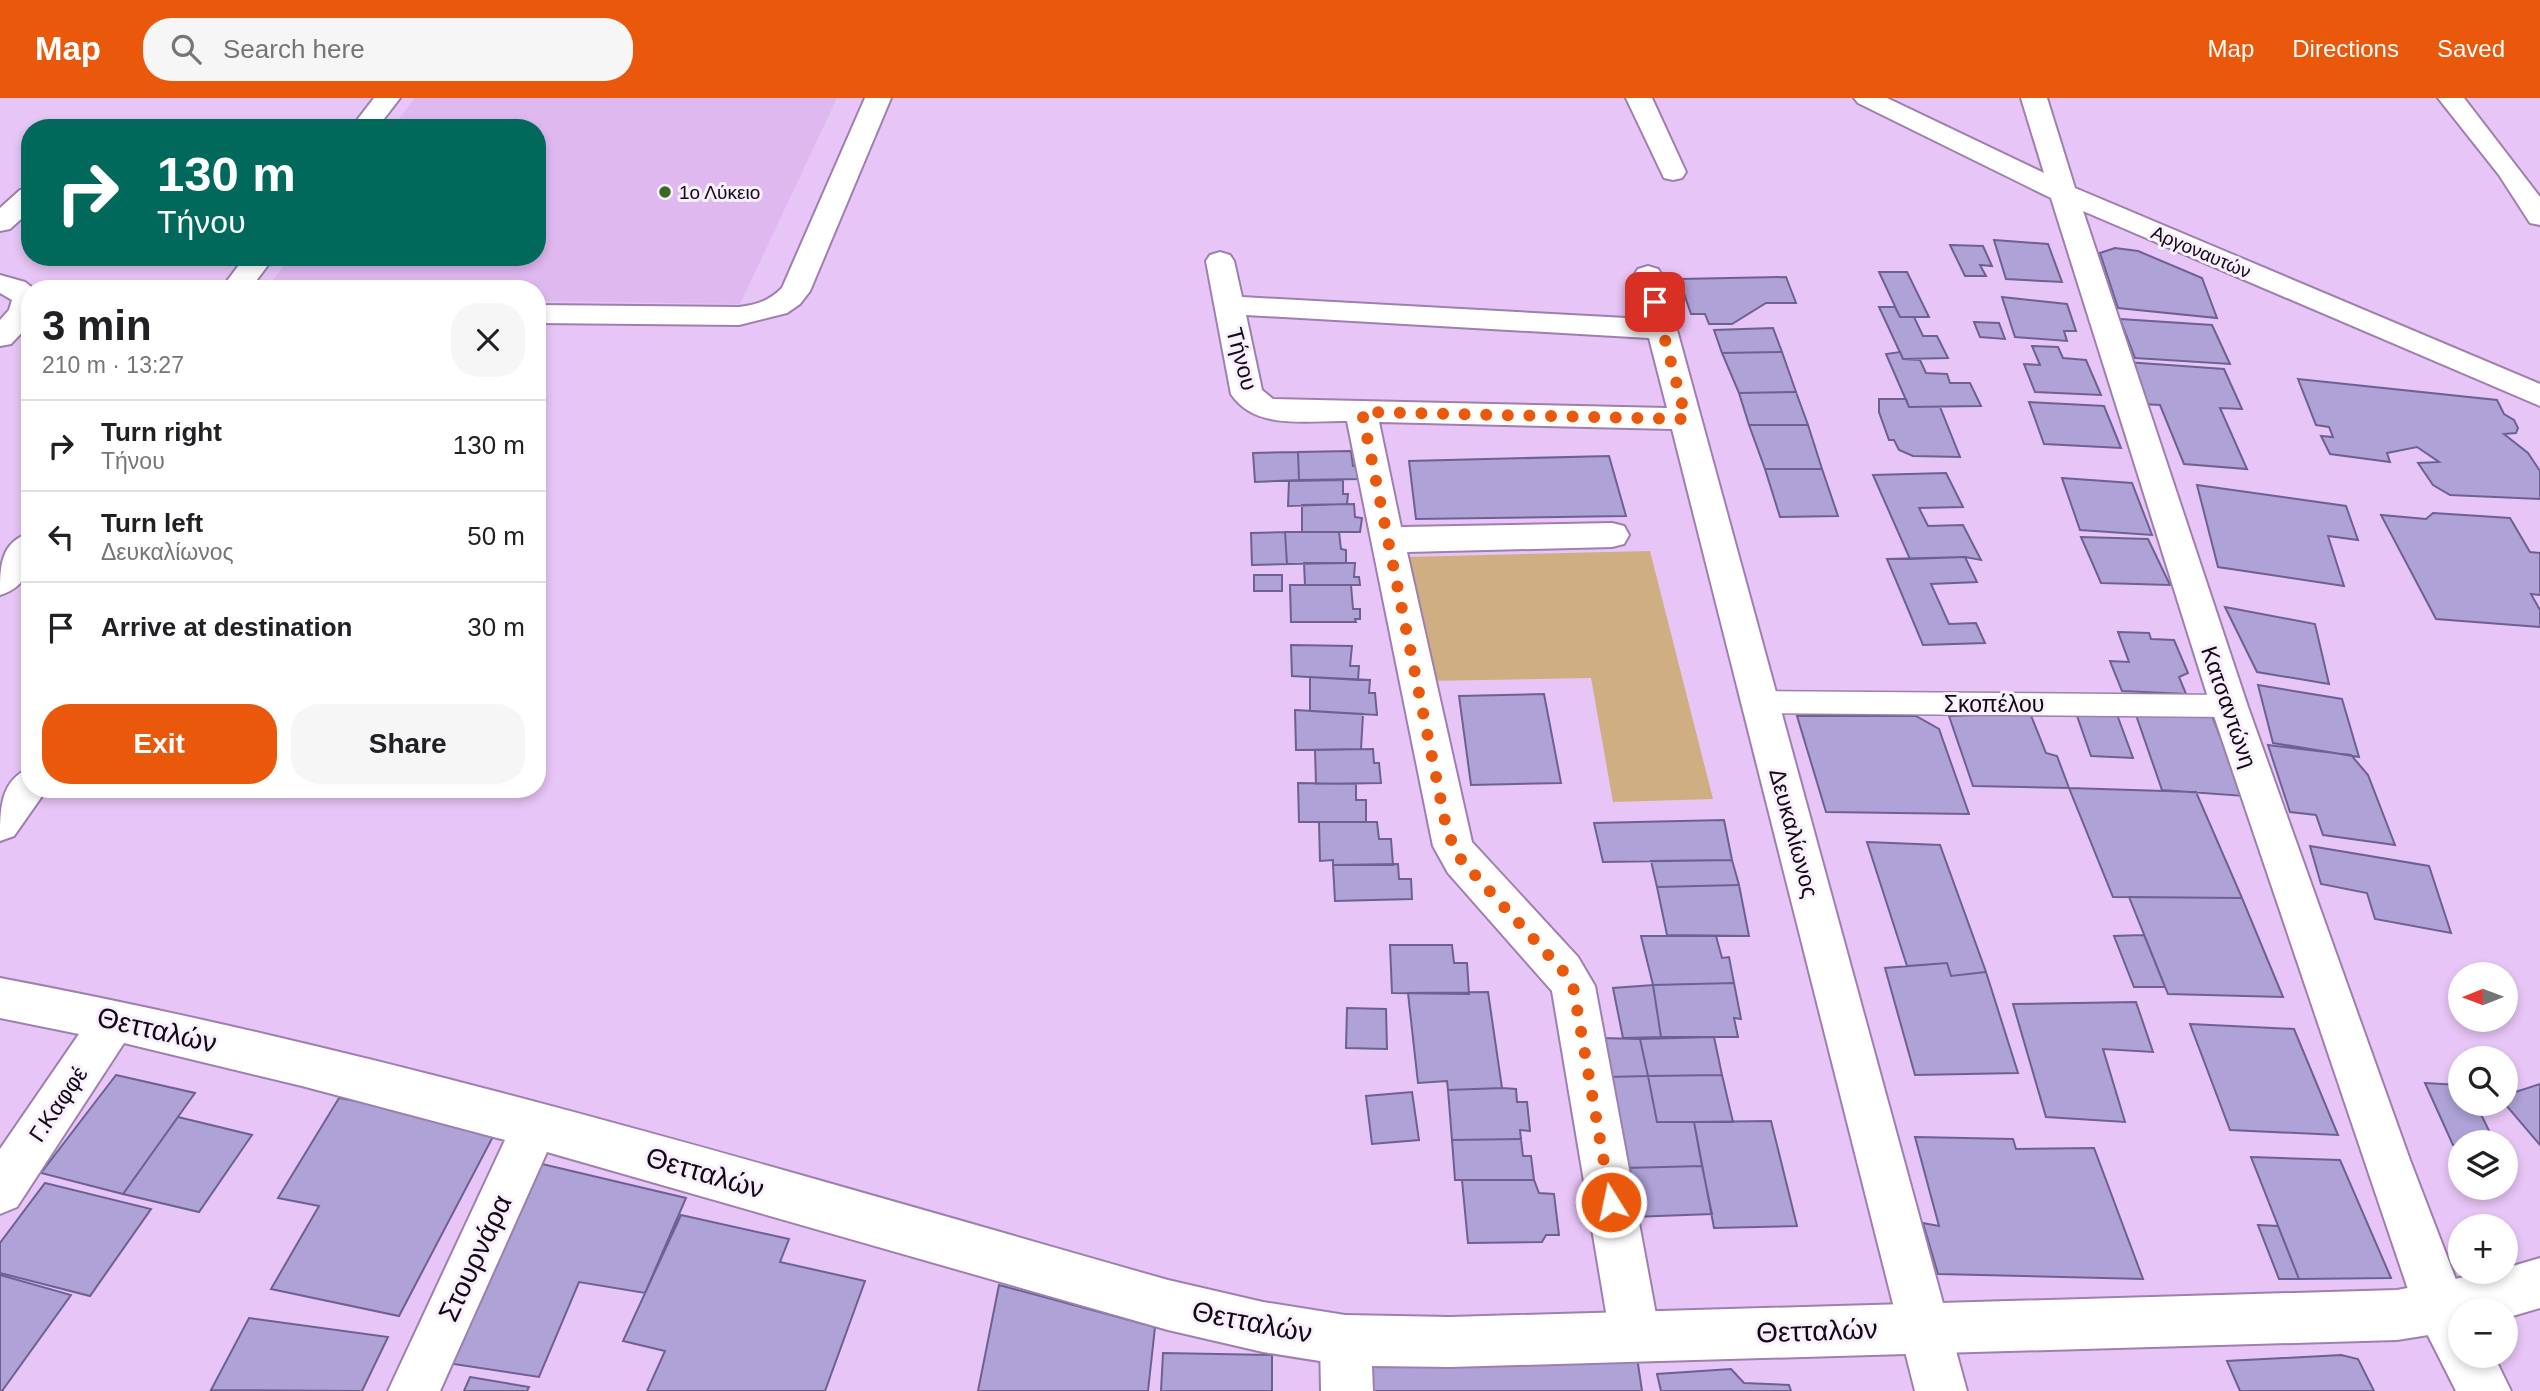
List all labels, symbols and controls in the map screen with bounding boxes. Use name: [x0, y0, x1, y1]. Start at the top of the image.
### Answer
search box: [143, 18, 633, 81]
text: Map: [35, 30, 101, 67]
icon: search: [167, 30, 205, 68]
text: Search here: [223, 34, 365, 64]
text: Map: [2208, 35, 2254, 62]
text: Directions: [2292, 35, 2399, 62]
text: Saved: [2437, 35, 2505, 62]
icon: right: [42, 147, 133, 238]
text: 130 m: [157, 147, 296, 201]
place label: 1ο Λύκειο: [679, 182, 760, 203]
marker: 1ο Λύκειο: [657, 184, 673, 200]
text: Τήνου: [157, 204, 246, 240]
street label: Αργοναυτών: [2148, 222, 2254, 282]
pin: [1625, 272, 1685, 332]
icon: arrive: [1636, 283, 1674, 321]
text: 3 min: [42, 302, 152, 349]
button: close: [451, 303, 525, 377]
street label: Τήνου: [1221, 325, 1263, 393]
text: 210 m · 13:27: [42, 352, 184, 378]
text: Turn right: [101, 417, 222, 447]
icon: right: [42, 427, 80, 465]
text: 130 m: [453, 430, 525, 460]
text: Τήνου: [101, 448, 165, 474]
text: Turn left: [101, 508, 203, 538]
icon: left: [42, 518, 80, 556]
text: 50 m: [467, 521, 525, 551]
text: Δευκαλίωνος: [101, 539, 234, 565]
icon: arrive: [42, 609, 80, 647]
text: Arrive at destination: [101, 612, 352, 642]
text: 30 m: [467, 612, 525, 642]
street label: Κατσαντώνη: [2196, 643, 2262, 771]
street label: Σκοπέλου: [1944, 691, 2044, 717]
button: Exit: [42, 704, 277, 784]
button: Share: [291, 704, 525, 784]
street label: Δευκαλίωνος: [1764, 766, 1824, 900]
north arrow: [2448, 962, 2518, 1032]
map controls: [2448, 962, 2518, 1368]
street label: Θετταλών: [94, 1001, 220, 1059]
button: search: [2448, 1046, 2518, 1116]
street label: Γ.Καφφέ: [23, 1062, 93, 1146]
button: layers: [2448, 1130, 2518, 1200]
street label: Θετταλών: [642, 1141, 768, 1205]
position arrow: [1574, 1165, 1648, 1239]
street label: Στουρνάρα: [432, 1190, 518, 1326]
button: +: [2448, 1214, 2518, 1284]
street label: Θετταλών: [1189, 1295, 1315, 1349]
button: −: [2448, 1298, 2518, 1368]
street label: Θετταλών: [1756, 1313, 1878, 1349]

